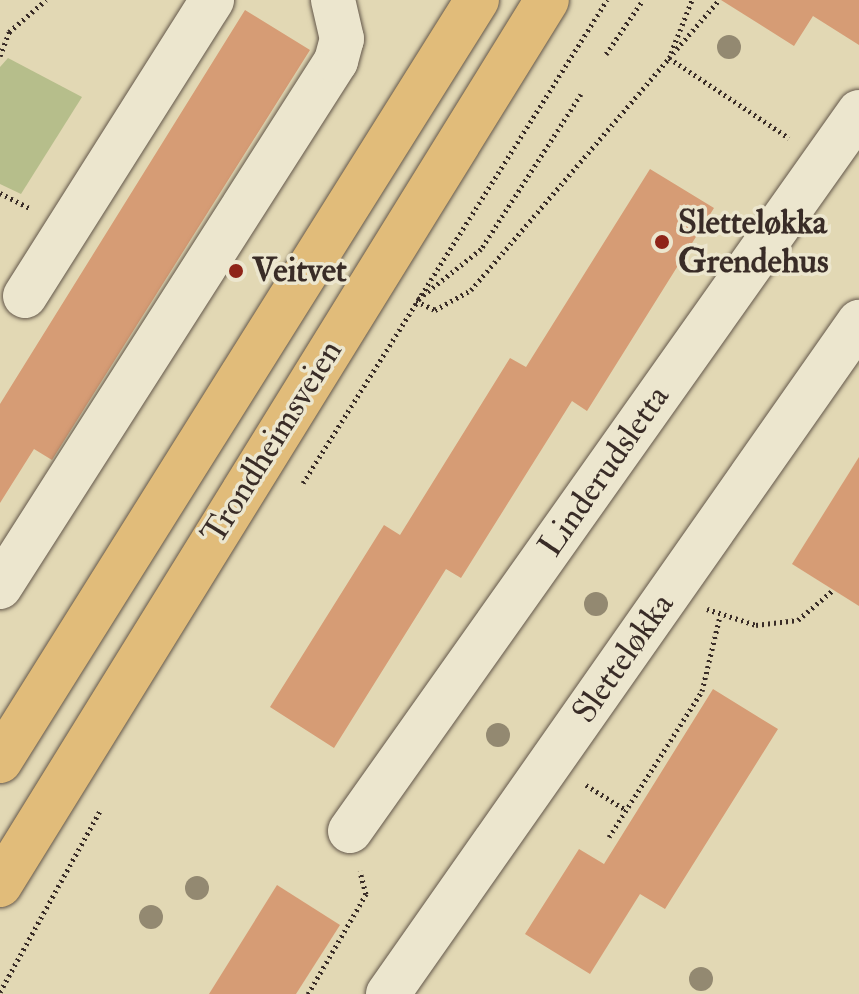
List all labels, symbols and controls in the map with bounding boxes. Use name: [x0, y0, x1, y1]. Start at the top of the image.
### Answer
place label: Sletteløkka Grendehus: [678, 202, 829, 282]
marker: Sletteløkka Grendehus: [653, 233, 671, 251]
place label: Veitvet: [252, 251, 347, 291]
marker: Veitvet: [227, 262, 245, 280]
street label: Trondheimsveien: [193, 332, 351, 552]
street label: Linderudsletta: [530, 378, 678, 564]
street label: Sletteløkka: [564, 585, 682, 731]

